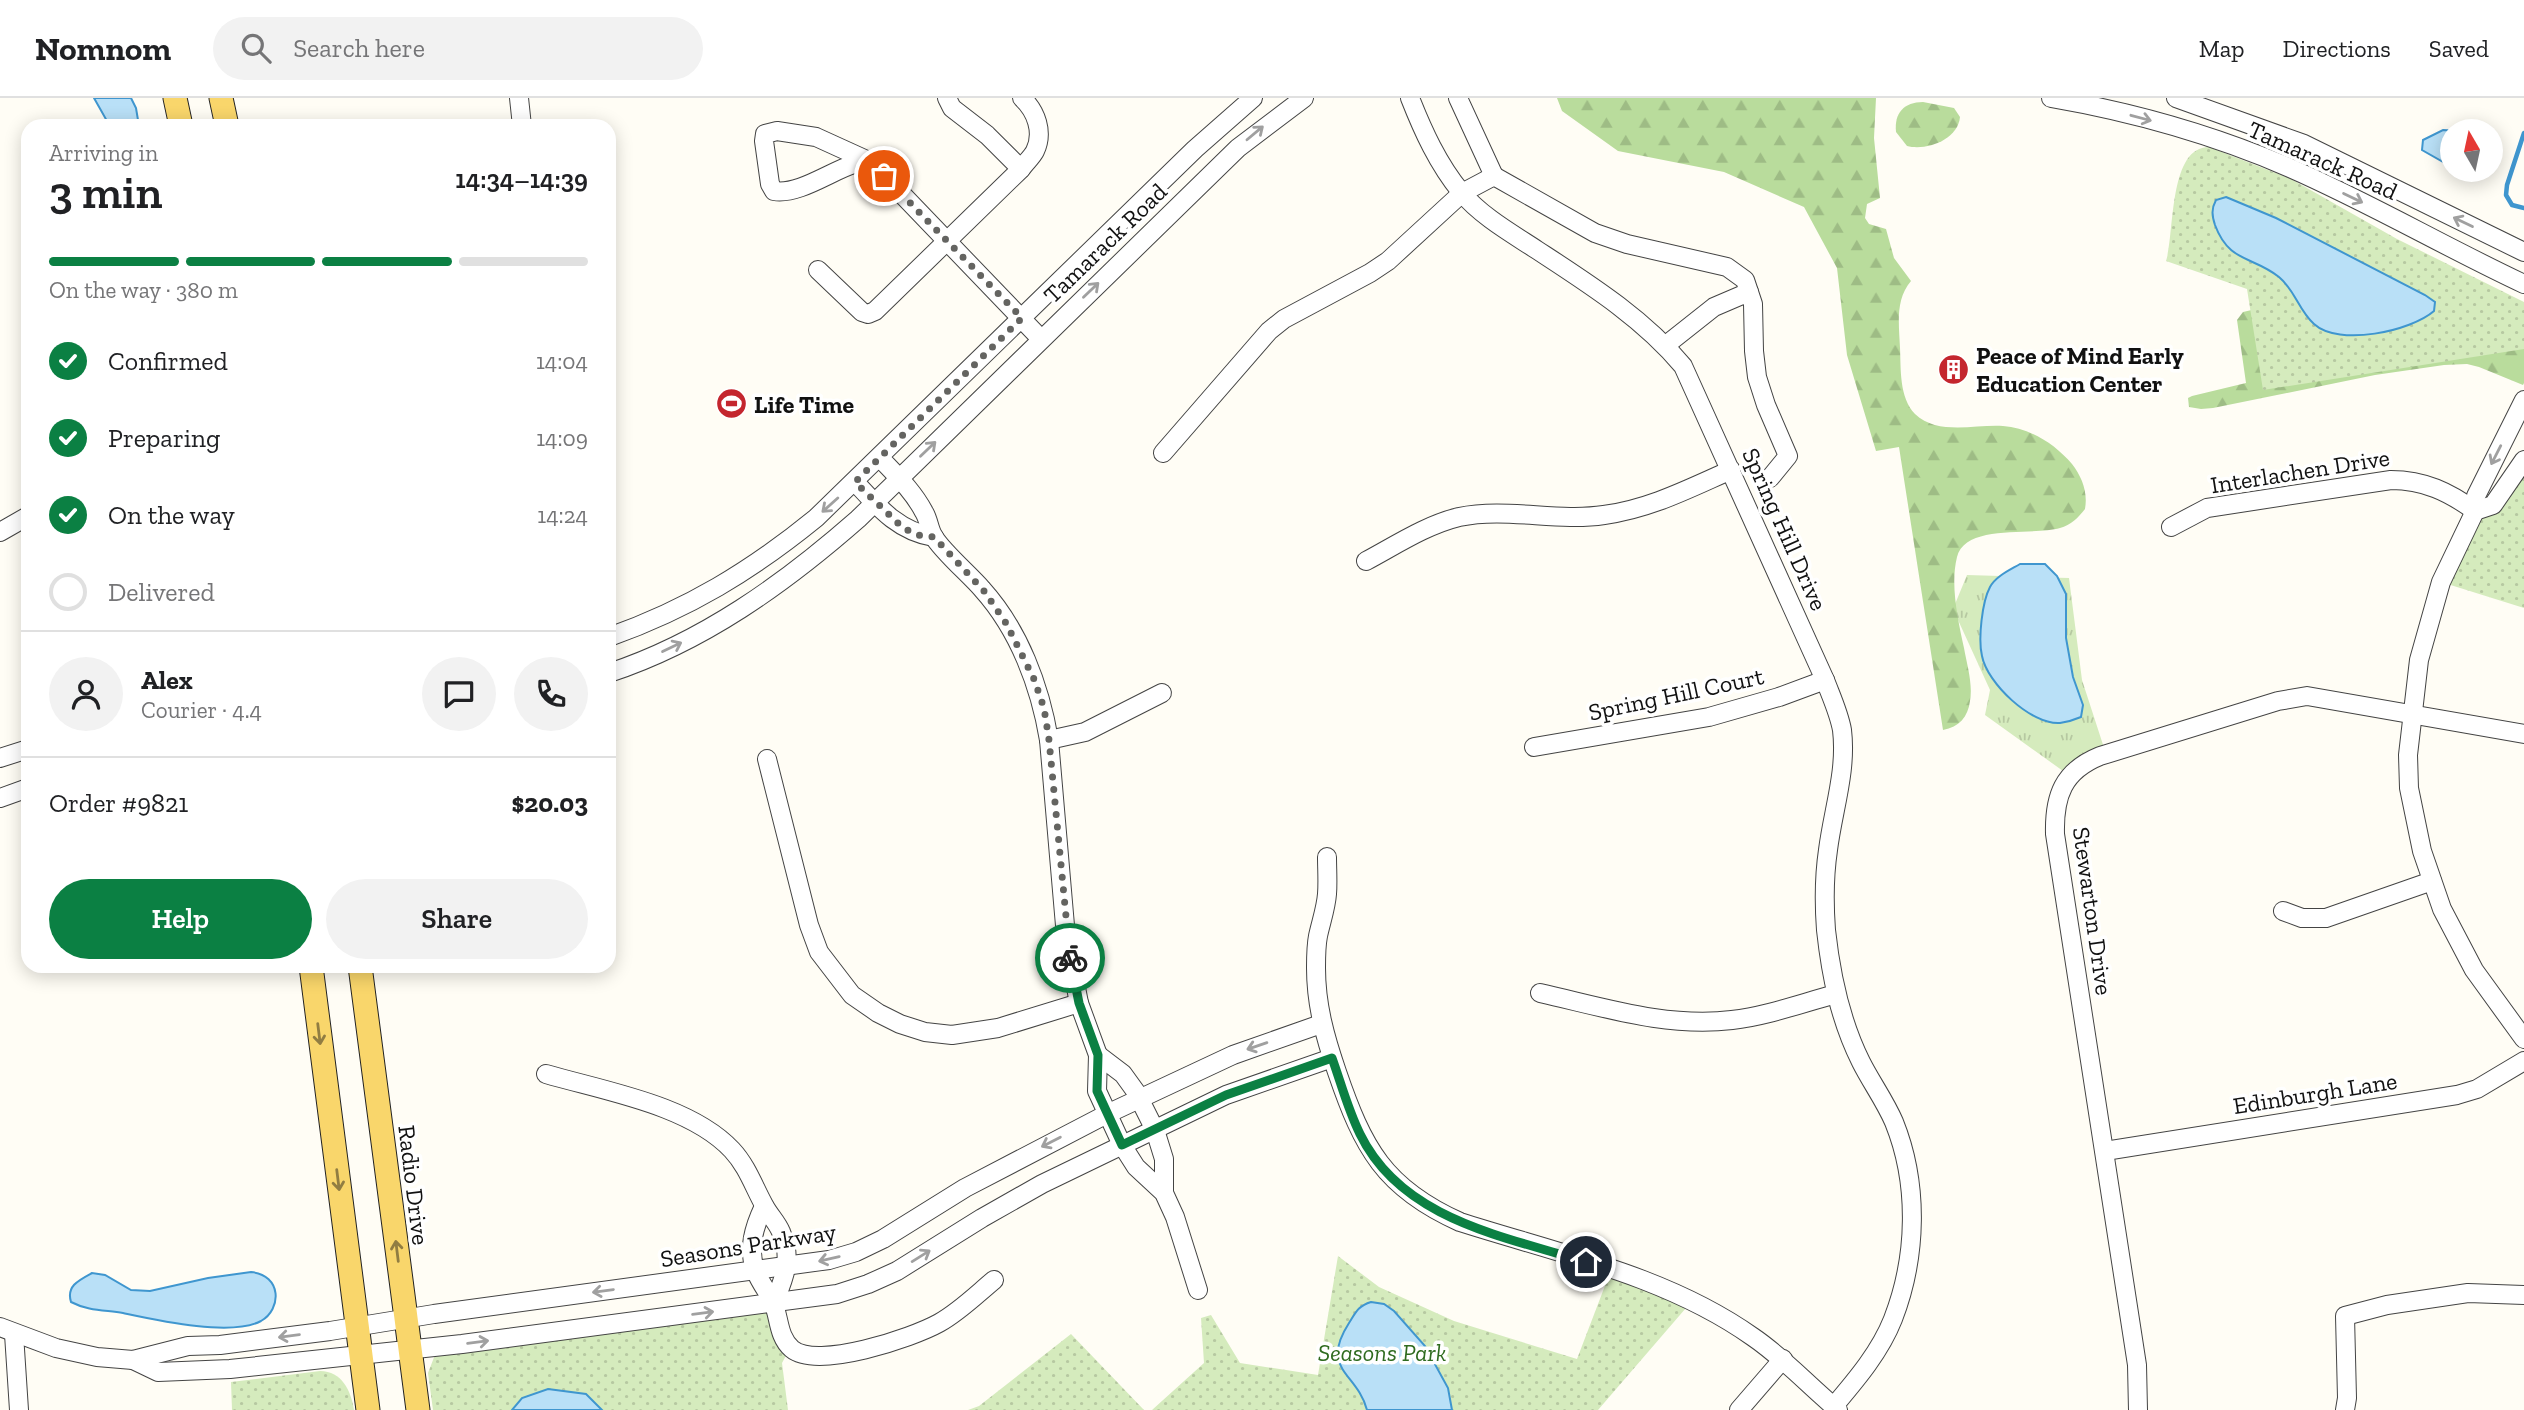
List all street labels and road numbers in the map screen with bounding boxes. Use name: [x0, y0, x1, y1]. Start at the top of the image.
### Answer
street label: Tamarack Road: [2244, 114, 2402, 206]
street label: Tamarack Road: [1037, 177, 1173, 309]
street label: Spring Hill Drive: [1736, 443, 1834, 615]
street label: Interlachen Drive: [2208, 443, 2392, 499]
street label: Spring Hill Court: [1586, 661, 1766, 727]
street label: Stewarton Drive: [2067, 825, 2119, 997]
street label: Edinburgh Lane: [2231, 1066, 2399, 1120]
street label: Radio Drive: [392, 1123, 436, 1247]
street label: Seasons Parkway: [658, 1217, 839, 1273]

